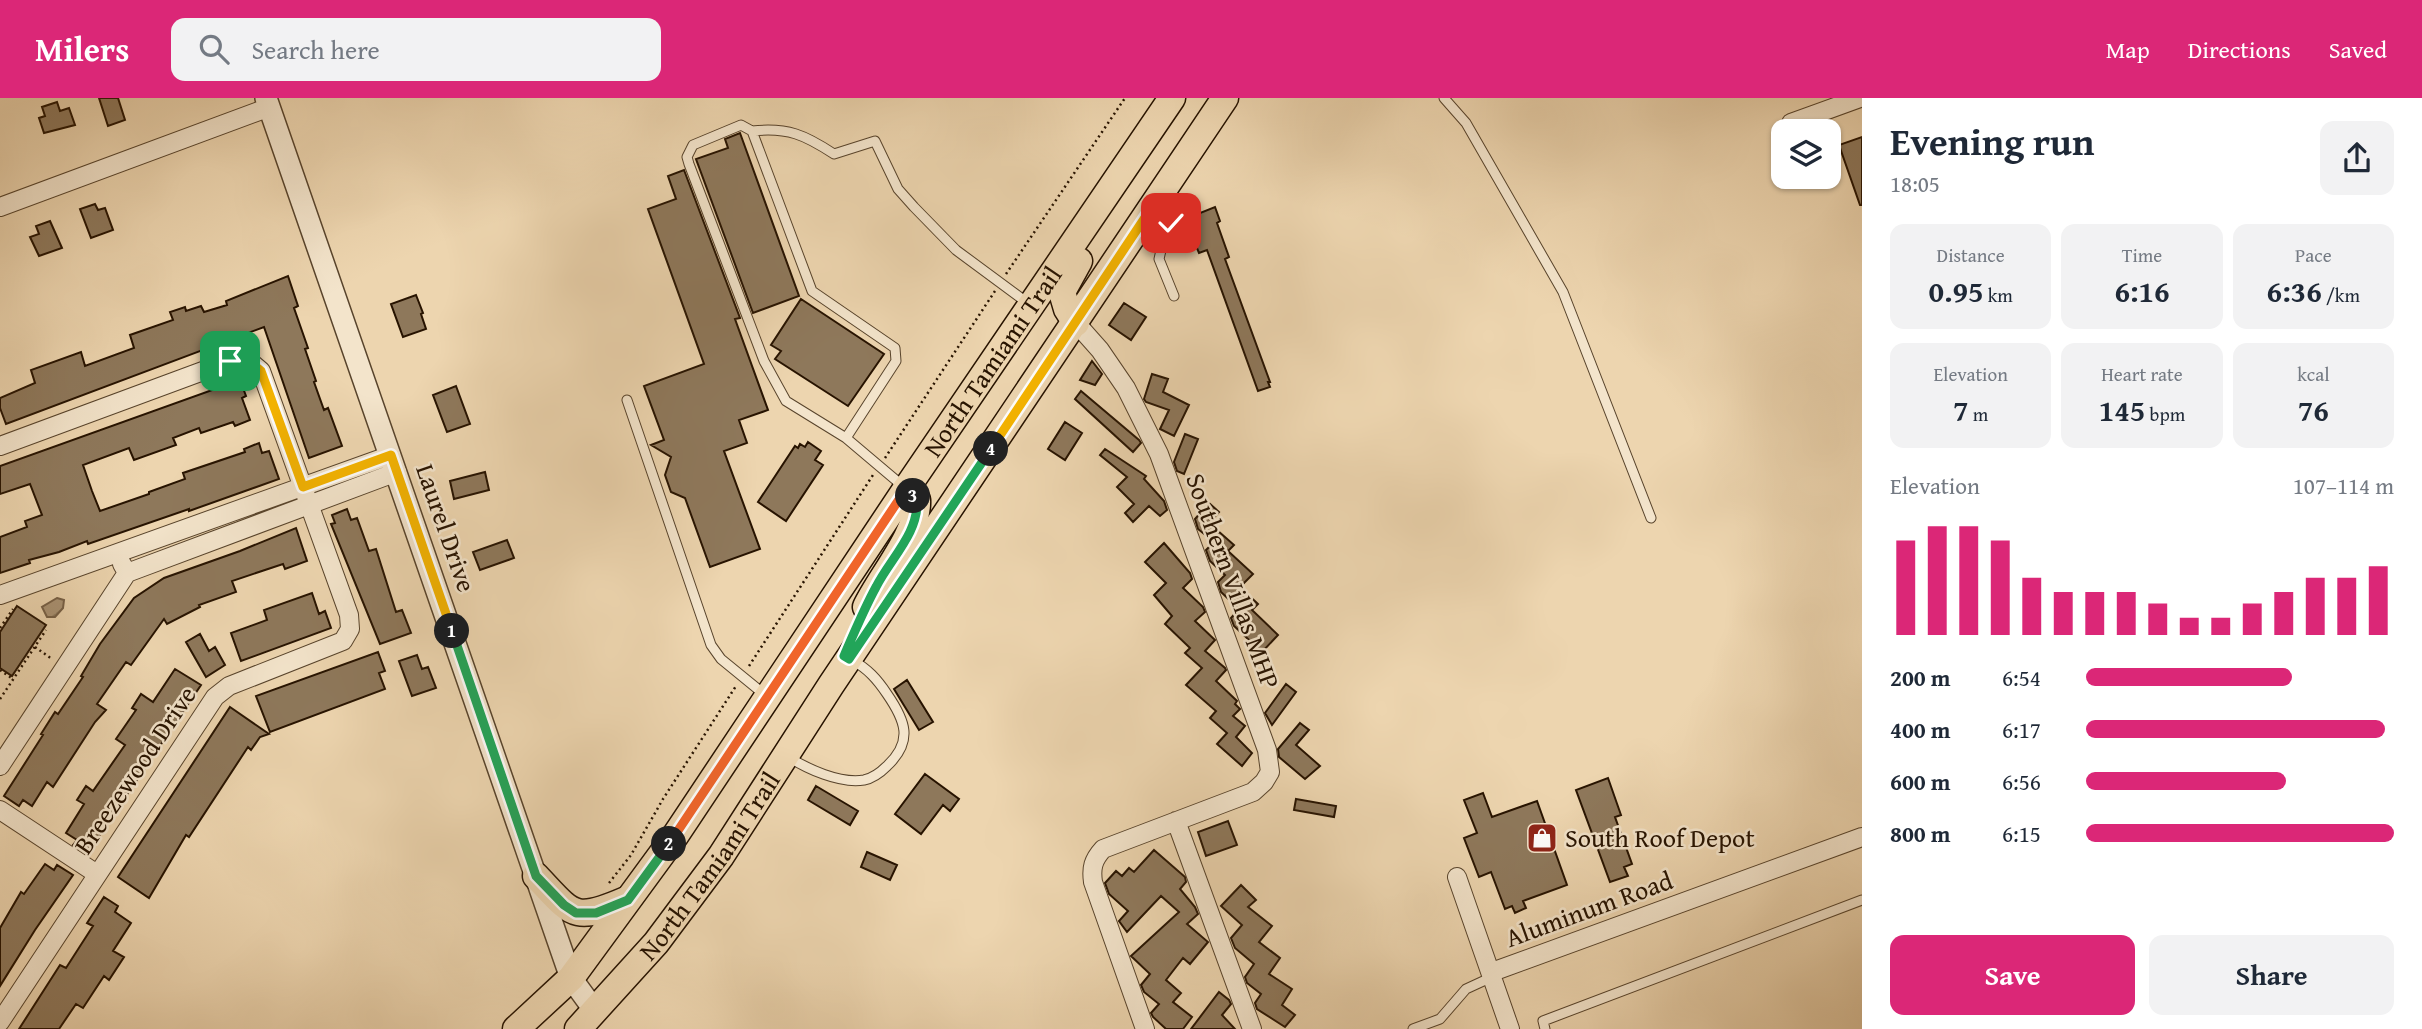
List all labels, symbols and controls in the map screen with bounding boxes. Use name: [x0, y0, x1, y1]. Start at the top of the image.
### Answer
search box: [171, 18, 661, 81]
text: Milers: [35, 25, 129, 73]
icon: search: [195, 30, 233, 68]
text: Search here: [251, 30, 380, 69]
text: Map: [2106, 32, 2150, 67]
text: Directions: [2188, 32, 2291, 67]
text: Saved: [2329, 32, 2387, 67]
text: Evening run: [1890, 113, 2094, 169]
map controls: [1771, 119, 1841, 189]
button: layers: [1771, 119, 1841, 189]
button: share: [2320, 121, 2394, 195]
text: 18:05: [1890, 167, 1940, 200]
pin: [1141, 193, 1201, 253]
icon: check: [1152, 204, 1190, 242]
text: Distance: [1937, 241, 2005, 269]
text: Time: [2122, 241, 2162, 269]
text: Pace: [2295, 241, 2332, 269]
street label: North Tamiami Trail: [913, 258, 1071, 465]
text: 0.95: [1928, 269, 1984, 313]
text: 6:16: [2114, 269, 2170, 313]
text: 6:36: [2267, 269, 2322, 313]
text: km: [1984, 281, 2013, 309]
text: /km: [2322, 281, 2360, 309]
pin: [200, 331, 260, 391]
icon: arrive: [211, 342, 249, 380]
text: Elevation: [1933, 360, 2008, 388]
text: Heart rate: [2101, 360, 2183, 388]
text: kcal: [2297, 360, 2330, 388]
text: 7: [1953, 388, 1969, 432]
text: 145: [2099, 388, 2145, 432]
text: 76: [2298, 388, 2329, 432]
text: m: [1969, 400, 1988, 428]
text: bpm: [2145, 400, 2185, 428]
pin: 4: [974, 432, 1009, 466]
text: 4: [986, 434, 995, 462]
street label: Laurel Drive: [406, 459, 487, 597]
street label: Southern Villas MHP: [1176, 468, 1291, 694]
text: Elevation: [1890, 469, 1980, 502]
text: 107–114 m: [2293, 469, 2394, 502]
pin: 3: [895, 478, 930, 514]
text: 3: [908, 481, 917, 509]
pin: 1: [434, 614, 470, 648]
text: 1: [447, 616, 456, 644]
text: 200 m: [1890, 661, 1951, 694]
text: 6:54: [2002, 661, 2041, 694]
street label: Breezewood Drive: [64, 678, 205, 862]
text: 400 m: [1890, 713, 1951, 746]
text: 6:17: [2002, 713, 2041, 746]
street label: North Tamiami Trail: [629, 764, 789, 969]
text: 600 m: [1890, 765, 1951, 798]
text: 6:56: [2002, 765, 2041, 798]
text: 800 m: [1890, 817, 1951, 850]
text: 6:15: [2002, 817, 2041, 850]
place label: South Roof Depot: [1565, 818, 1755, 857]
shop icon: South Roof Depot: [1525, 821, 1559, 855]
pin: 2: [652, 826, 686, 862]
text: 2: [664, 829, 673, 857]
street label: Aluminum Road: [1500, 860, 1678, 957]
button: Save: [1890, 935, 2135, 1015]
button: Share: [2149, 935, 2394, 1015]

